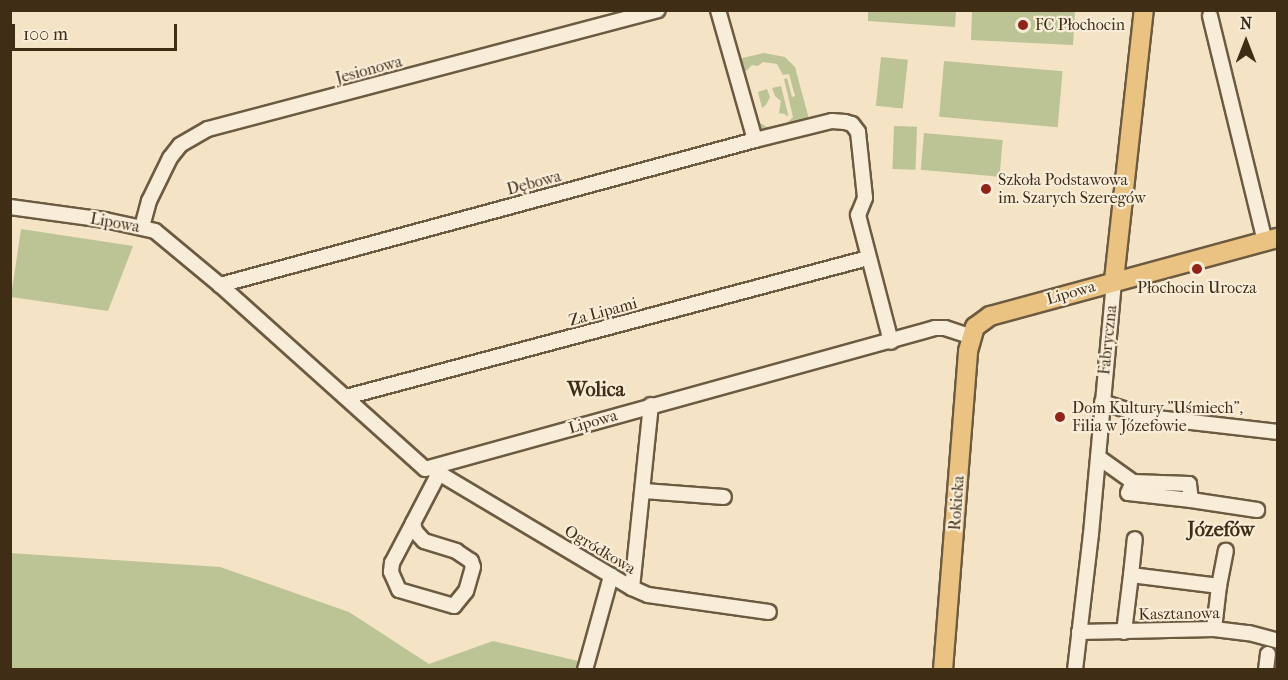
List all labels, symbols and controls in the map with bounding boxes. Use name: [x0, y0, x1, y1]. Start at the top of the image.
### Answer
scale bar: [15, 12, 180, 50]
north arrow: [1216, 12, 1276, 72]
text: N: [1240, 14, 1252, 33]
place label: FC Płochocin: [1035, 15, 1125, 35]
marker: FC Płochocin: [1016, 18, 1030, 32]
text: 100 m: [23, 24, 68, 45]
street label: Jesionowa: [334, 52, 404, 88]
street label: Dębowa: [505, 167, 563, 199]
place label: Szkoła Podstawowa im. Szarych Szeregów: [998, 170, 1146, 208]
marker: Szkoła Podstawowa im. Szarych Szeregów: [979, 182, 993, 196]
street label: Lipowa: [89, 209, 141, 237]
marker: Płochocin Urocza: [1190, 262, 1204, 276]
street label: Lipowa: [1044, 277, 1098, 309]
place label: Płochocin Urocza: [1137, 278, 1257, 298]
street label: Za Lipami: [567, 294, 639, 330]
street label: Fabryczna: [1095, 304, 1121, 376]
district label: Wolica: [567, 377, 625, 401]
place label: Dom Kultury "Uśmiech", Filia w Józefowie: [1072, 398, 1243, 436]
street label: Lipowa: [566, 406, 620, 438]
marker: Dom Kultury "Uśmiech", Filia w Józefowie: [1053, 410, 1067, 424]
street label: Rokicka: [946, 475, 968, 531]
district label: Józefów: [1188, 517, 1254, 541]
street label: Ogródkowa: [561, 521, 639, 579]
street label: Kasztanowa: [1138, 604, 1220, 624]

